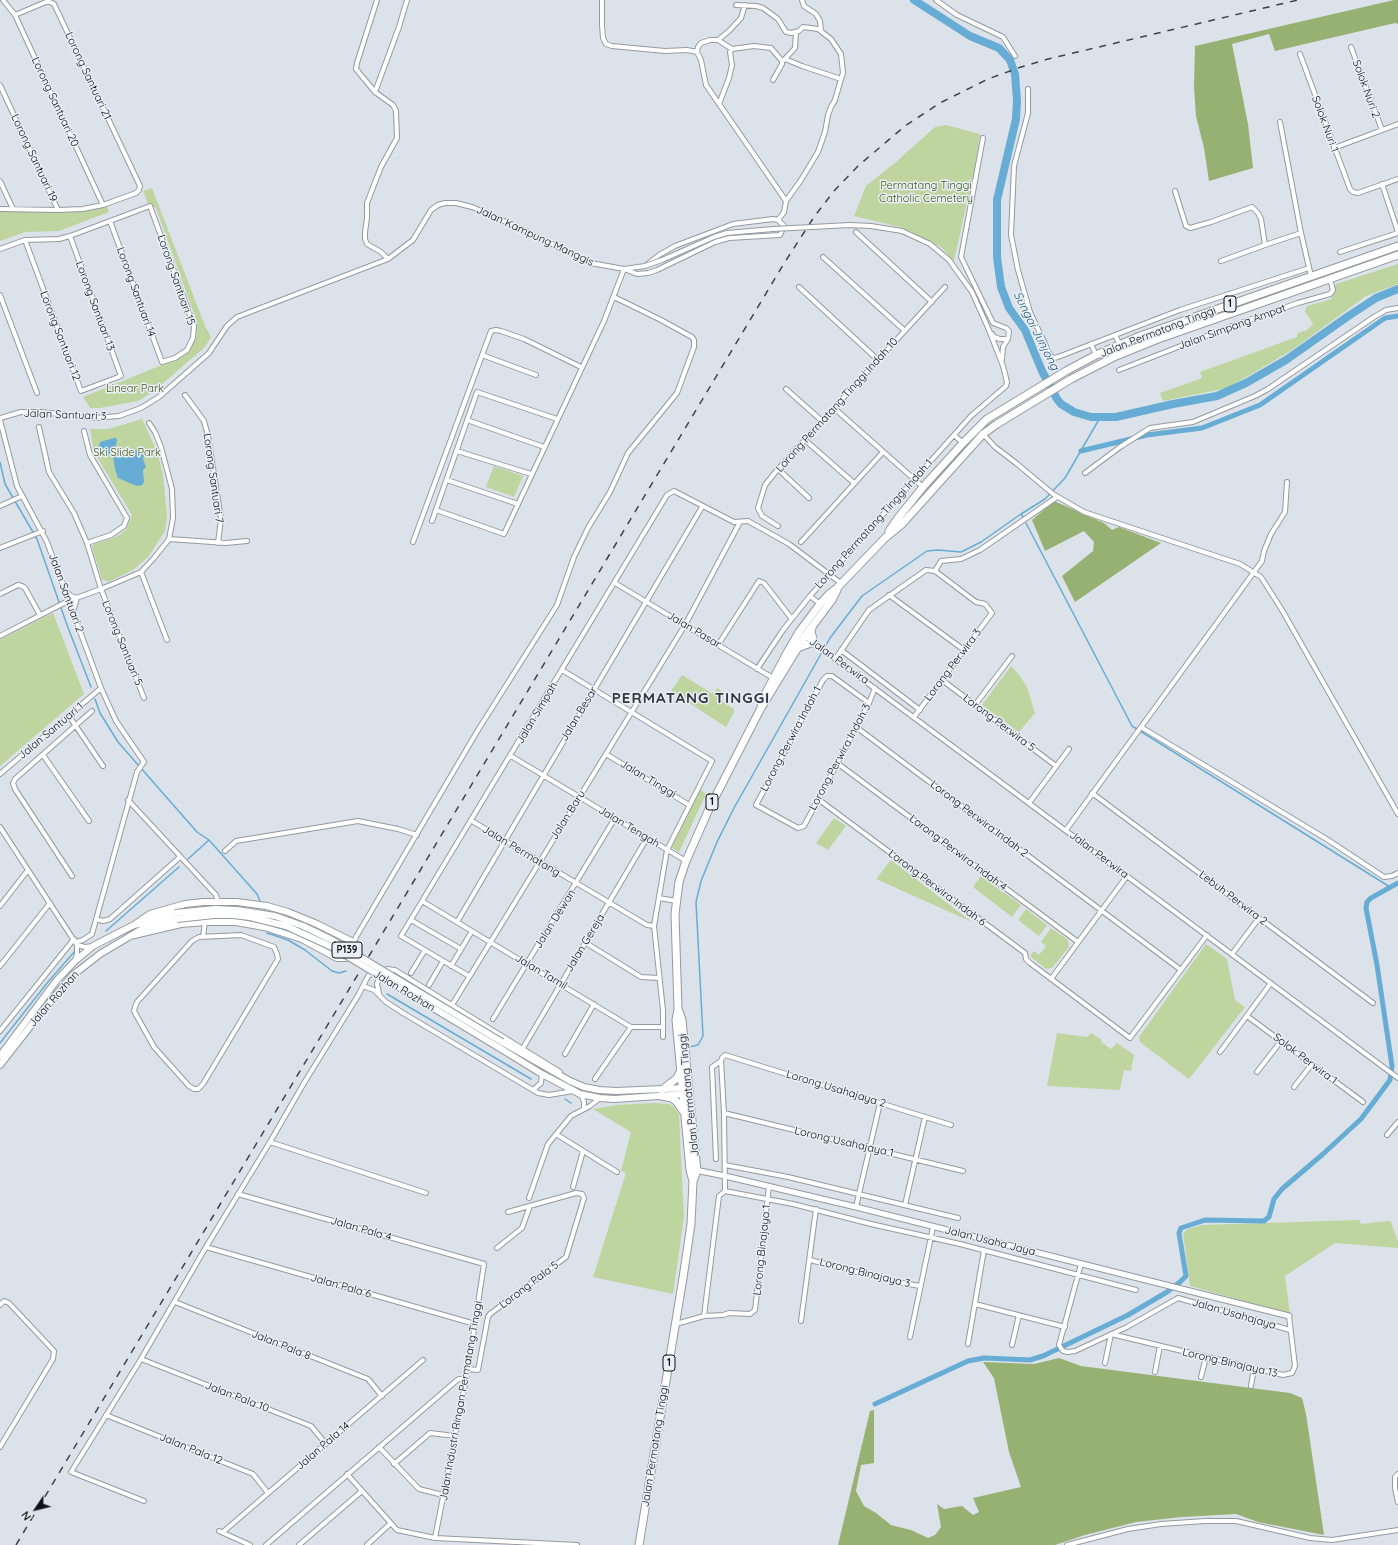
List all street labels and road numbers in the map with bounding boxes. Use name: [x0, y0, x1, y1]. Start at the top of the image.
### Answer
street label: Lorong Santuari 21: [62, 30, 114, 122]
street label: Lorong Santuari 20: [28, 55, 82, 149]
street label: Solok Nuri 2: [1349, 58, 1383, 120]
street label: Solok Nuri 1: [1309, 94, 1341, 154]
street label: Lorong Santuari 19: [8, 112, 60, 204]
street label: Jalan Kampung Manggis: [474, 203, 596, 269]
street label: Lorong Santuari 15: [154, 233, 198, 327]
street label: Lorong Santuari 14: [114, 245, 158, 339]
street label: Lorong Santuari 13: [73, 259, 117, 353]
street label: Lorong Santuari 12: [37, 289, 83, 383]
road number: 1: [1224, 296, 1236, 312]
street label: Jalan Simpang Ampat: [1176, 301, 1288, 353]
street label: Jalan Permatang Tinggi: [1098, 304, 1218, 360]
street label: Lorong Permatang Tinggi Indah 10: [773, 335, 901, 475]
street label: Jalan Santuari 3: [23, 407, 107, 423]
street label: Lorong Santuari 7: [200, 432, 226, 524]
street label: Lorong Permatang Tinggi Indah 1: [812, 457, 936, 591]
street label: Jalan Santuari 2: [46, 552, 86, 634]
street label: Lorong Santuari 5: [99, 598, 145, 688]
street label: Jalan Pasar: [665, 609, 723, 651]
street label: Lorong Perwira 3: [922, 626, 984, 704]
street label: Jalan Perwira: [807, 635, 871, 687]
street label: Jalan Simpah: [513, 680, 561, 746]
street label: Jalan Besar: [558, 684, 600, 744]
street label: Lorong Perwira Indah 1: [758, 684, 824, 794]
street label: Lorong Perwira 5: [960, 691, 1038, 755]
street label: Jalan Santuari 1: [16, 700, 86, 762]
street label: Lorong Perwira Indah 3: [806, 702, 874, 812]
street label: Jalan Tinggi: [618, 757, 678, 801]
street label: Lorong Perwira Indah 2: [928, 778, 1030, 860]
street label: Jalan Baru: [548, 788, 588, 842]
road number: 1: [706, 794, 718, 810]
street label: Jalan Tengah: [596, 804, 662, 850]
street label: Lorong Perwira Indah 4: [907, 812, 1009, 894]
street label: Jalan Permatang: [480, 822, 562, 880]
street label: Jalan Perwira: [1067, 829, 1131, 881]
street label: Lorong Perwira Indah 6: [886, 847, 988, 929]
street label: Lebuh Perwira 2: [1196, 868, 1270, 928]
street label: Jalan Dewan: [532, 887, 578, 951]
street label: Jalan Gereja: [563, 912, 607, 974]
road number: P139: [332, 942, 362, 958]
street label: Jalan Tamil: [512, 951, 570, 993]
street label: Jalan Rozhan: [371, 967, 437, 1015]
street label: Jalan Rozhan: [26, 968, 82, 1030]
street label: Solok Perwira 1: [1270, 1031, 1340, 1087]
street label: Jalan Permatang Tinggi: [676, 1033, 702, 1157]
street label: Lorong Usahajaya 2: [784, 1068, 888, 1110]
street label: Lorong Usahajaya 1: [793, 1124, 895, 1160]
street label: Lorong Binajaya 1: [751, 1204, 773, 1296]
street label: Jalan Pala 4: [329, 1214, 393, 1244]
street label: Jalan Usaha Jaya: [943, 1223, 1037, 1259]
street label: Lorong Binajaya 3: [818, 1255, 912, 1291]
street label: Lorong Pala 5: [497, 1258, 561, 1312]
street label: Jalan Pala 6: [309, 1271, 373, 1301]
street label: Jalan Usahajaya: [1190, 1296, 1278, 1332]
street label: Jalan Industri Ringan Permatang Tinggi: [437, 1300, 485, 1502]
street label: Jalan Pala 8: [249, 1327, 313, 1363]
street label: Lorong Binajaya 13: [1181, 1346, 1279, 1380]
road number: 1: [663, 1355, 675, 1371]
street label: Jalan Pala 10: [203, 1379, 271, 1415]
street label: Jalan Permatang Tinggi: [639, 1384, 671, 1508]
street label: Jalan Pala 14: [294, 1419, 352, 1473]
street label: Jalan Pala 12: [157, 1430, 225, 1468]

